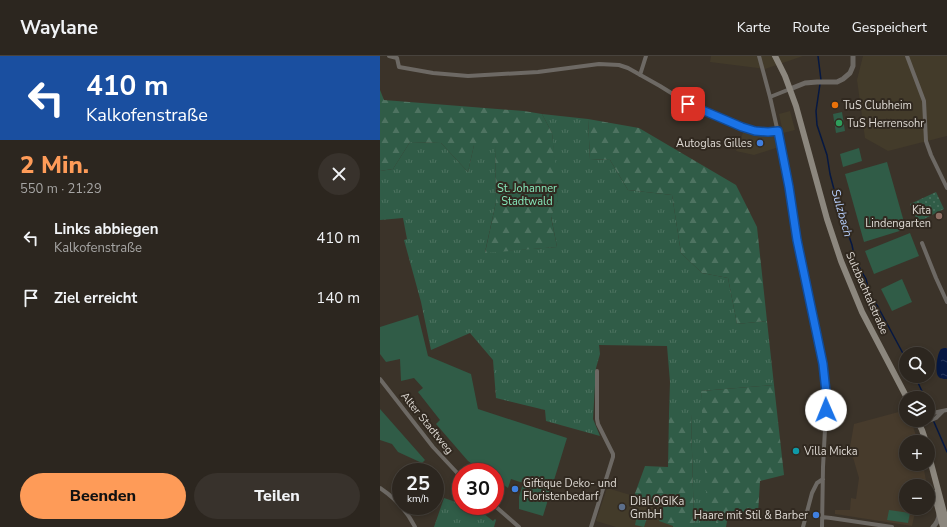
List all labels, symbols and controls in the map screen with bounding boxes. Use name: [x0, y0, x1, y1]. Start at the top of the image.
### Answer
text: Waylane: [20, 15, 98, 41]
text: Karte: [737, 18, 771, 37]
text: Route: [793, 18, 830, 37]
text: Gespeichert: [852, 18, 927, 37]
text: 410 m: [86, 67, 169, 105]
icon: left: [20, 72, 72, 124]
pin: [671, 87, 705, 121]
icon: arrive: [677, 93, 699, 115]
place label: TuS Clubheim: [843, 98, 912, 113]
marker: TuS Clubheim: [830, 100, 840, 110]
text: Kalkofenstraße: [86, 103, 208, 127]
place label: TuS Herrensohr: [847, 116, 924, 131]
marker: TuS Herrensohr: [834, 118, 844, 128]
place label: Autoglas Gilles: [676, 136, 752, 151]
marker: Autoglas Gilles: [755, 138, 765, 148]
text: 2 Min.: [20, 149, 89, 181]
button: close: [318, 153, 360, 195]
text: 550 m · 21:29: [20, 180, 102, 198]
park label: St. Johanner Stadtwald: [497, 181, 557, 209]
water label: Sulzbach: [828, 187, 856, 239]
place label: Kita Lindengarten: [865, 203, 931, 231]
marker: Kita Lindengarten: [934, 211, 944, 221]
text: Links abbiegen: [54, 219, 158, 239]
icon: left: [20, 227, 42, 249]
text: 410 m: [316, 228, 360, 248]
text: Kalkofenstraße: [54, 239, 142, 257]
street label: Sulzbachtalstraße: [842, 249, 892, 337]
icon: arrive: [20, 287, 42, 309]
text: Ziel erreicht: [54, 288, 137, 308]
text: 140 m: [316, 288, 360, 308]
map controls: [899, 347, 935, 515]
button: search: [899, 347, 935, 383]
street label: Alter Stadtweg: [397, 389, 457, 457]
position arrow: [805, 389, 847, 431]
button: layers: [899, 391, 935, 427]
button: +: [899, 435, 935, 471]
place label: Villa Micka: [803, 444, 858, 459]
marker: Villa Micka: [791, 446, 801, 456]
speed limit sign: 30: [452, 463, 504, 515]
text: 25: [406, 470, 430, 497]
button: Beenden: [20, 473, 186, 519]
button: Teilen: [194, 473, 360, 519]
place label: Giftique Deko- und Floristenbedarf: [523, 476, 617, 504]
button: −: [899, 479, 935, 515]
marker: Giftique Deko- und Floristenbedarf: [510, 484, 520, 494]
text: km/h: [407, 492, 429, 506]
place label: DIaLOGIKa GmbH: [630, 494, 684, 522]
marker: DIaLOGIKa GmbH: [617, 502, 627, 512]
place label: Haare mit Stil & Barber: [694, 508, 808, 523]
marker: Haare mit Stil & Barber: [811, 510, 821, 520]

